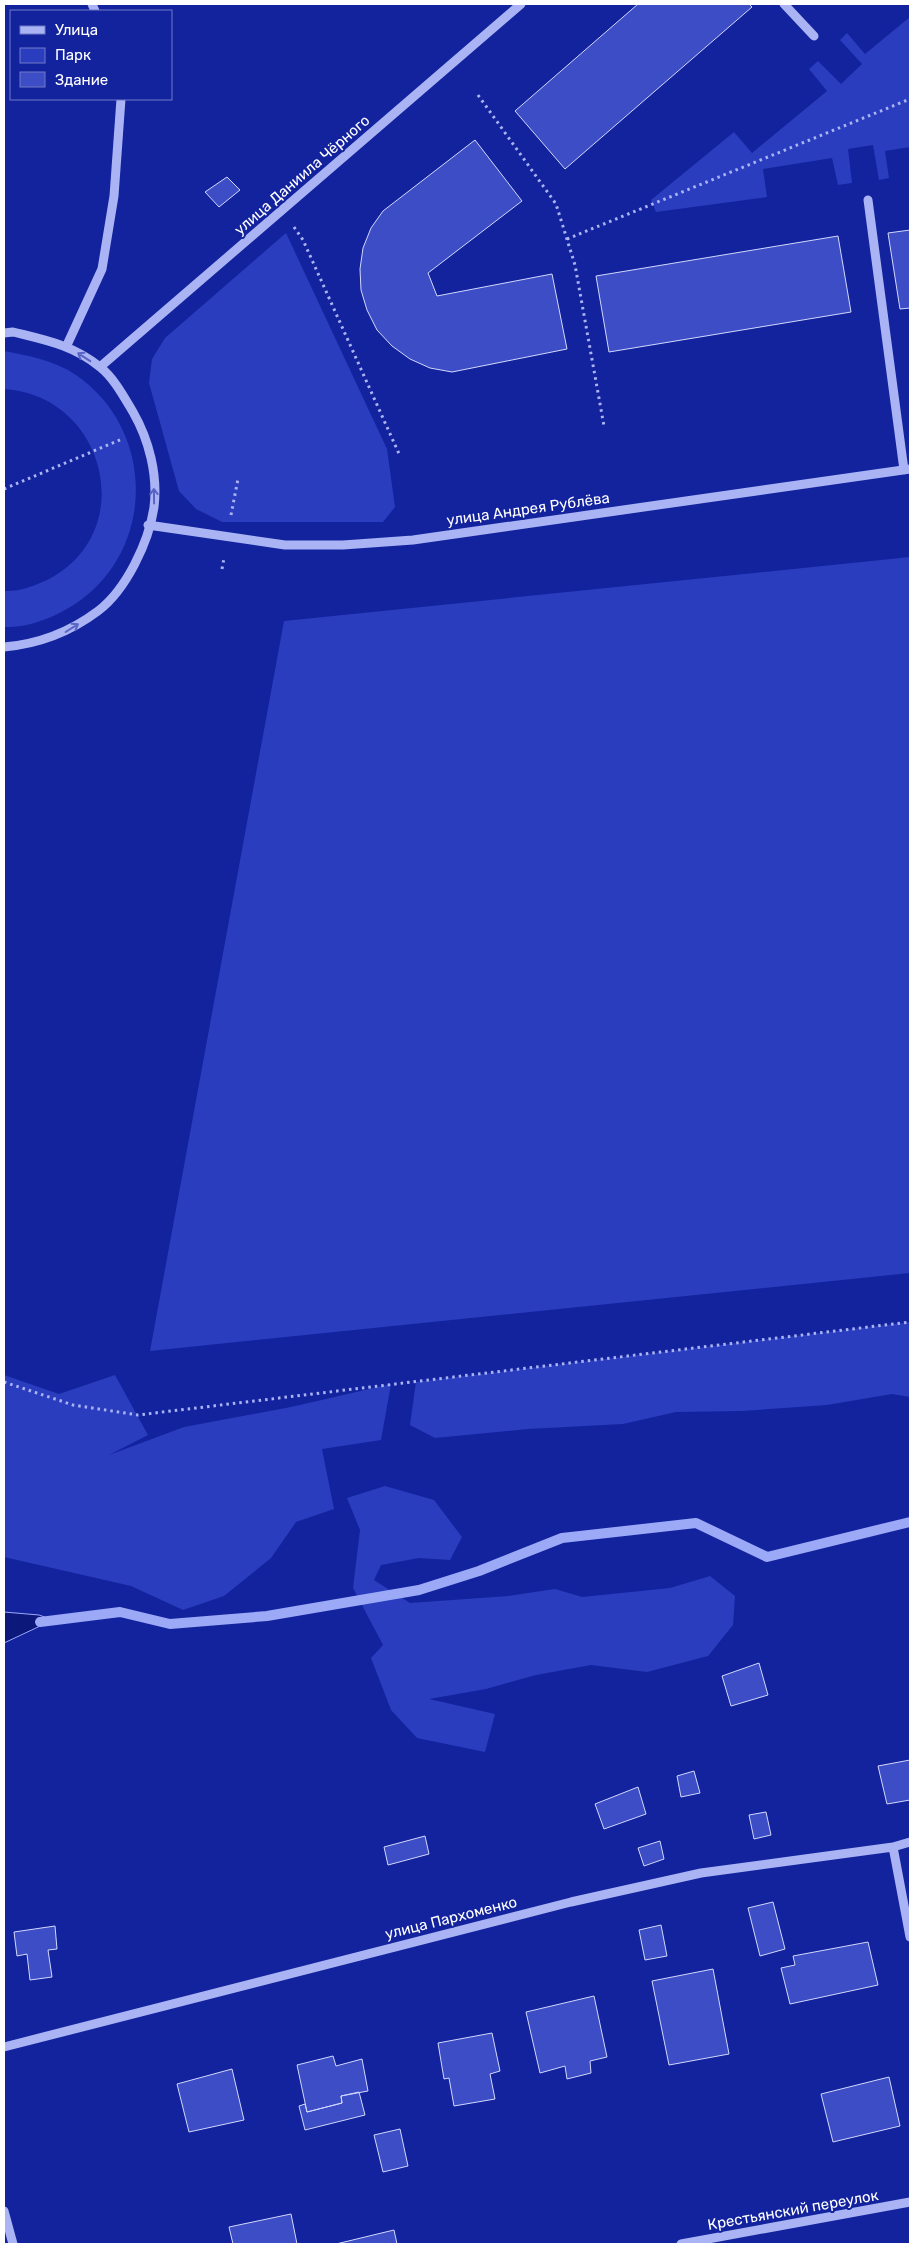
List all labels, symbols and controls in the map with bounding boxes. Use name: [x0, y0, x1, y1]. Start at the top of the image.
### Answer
legend: [10, 10, 172, 100]
text: Улица: [55, 21, 98, 39]
text: Парк: [55, 46, 91, 64]
text: Здание: [55, 71, 108, 89]
street label: улица Даниила Чёрного: [231, 111, 373, 239]
one-way arrow: [78, 351, 92, 361]
one-way arrow: [149, 488, 158, 504]
street label: улица Андрея Рублёва: [445, 489, 611, 529]
one-way arrow: [65, 622, 79, 633]
street label: улица Пархоменко: [383, 1893, 519, 1943]
street label: Крестьянский переулок: [706, 2186, 880, 2234]

